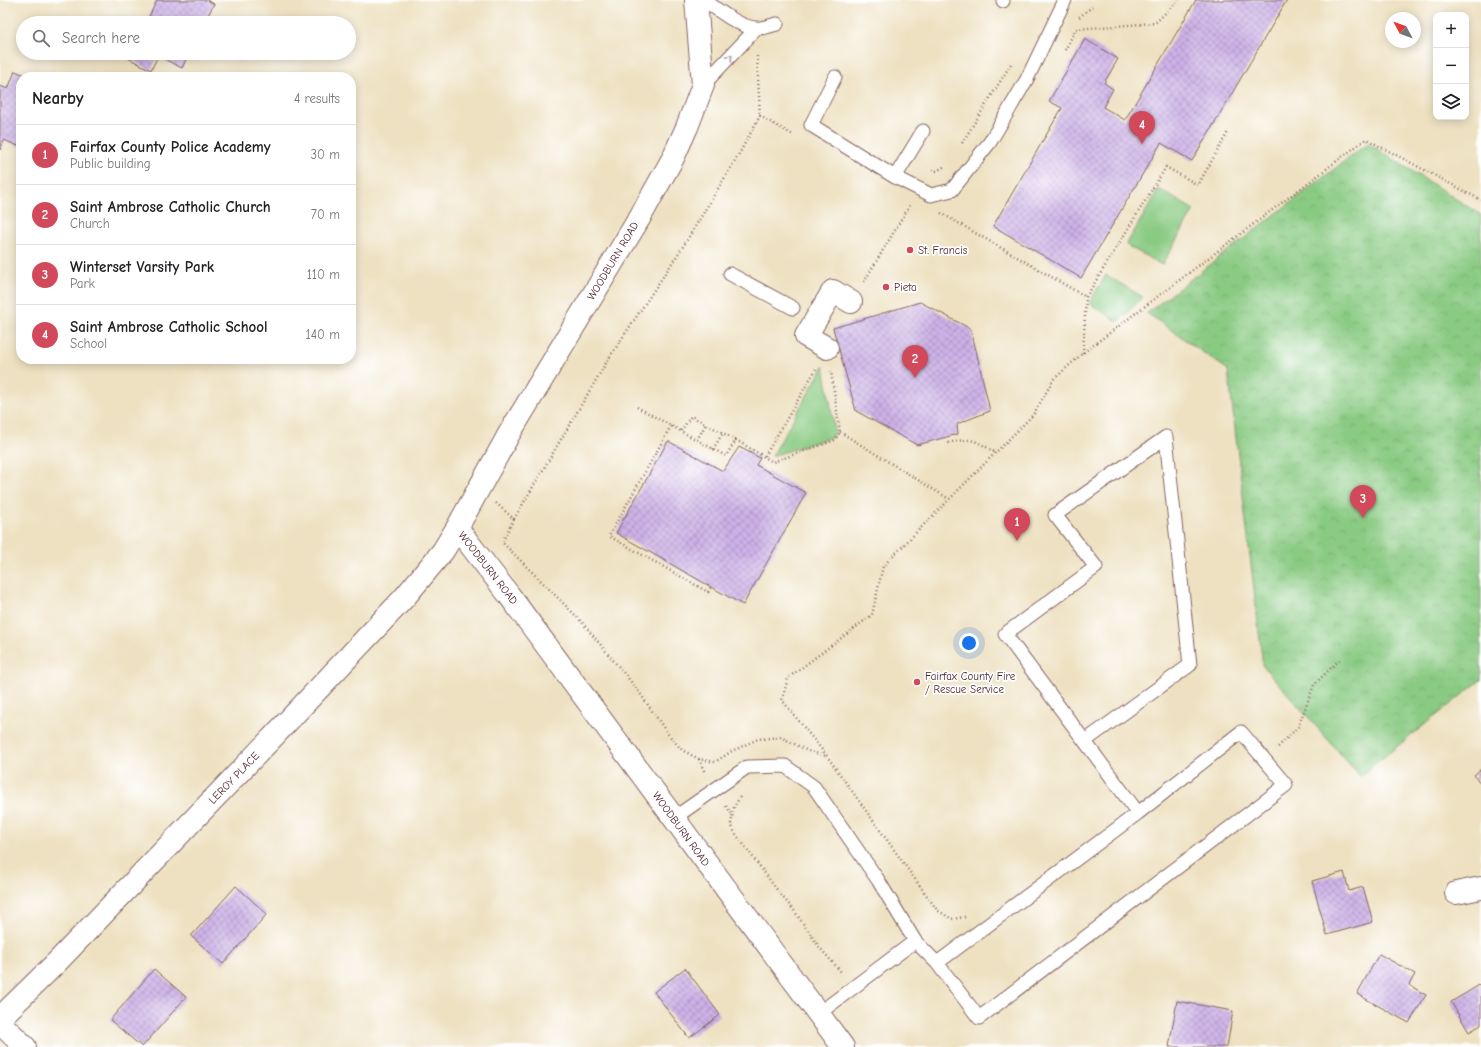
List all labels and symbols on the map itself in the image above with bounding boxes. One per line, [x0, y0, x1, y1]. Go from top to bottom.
north arrow [1385, 12, 1421, 48]
one-way arrow [725, 54, 732, 62]
pin: 4 [1129, 111, 1155, 144]
street label: WOODBURN ROAD [585, 219, 642, 302]
place label: St. Francis [918, 244, 968, 257]
marker: St. Francis [905, 245, 915, 255]
place label: Pieta [894, 281, 917, 294]
marker: Pieta [881, 282, 891, 292]
pin: 2 [902, 345, 928, 378]
pin: 3 [1350, 485, 1376, 518]
pin: 1 [1004, 508, 1030, 541]
street label: WOODBURN ROAD [455, 529, 521, 607]
your location [959, 633, 979, 653]
place label: Fairfax County Fire / Rescue Service [925, 670, 1016, 696]
marker: Fairfax County Fire / Rescue Service [912, 677, 922, 687]
street label: LEROY PLACE [206, 749, 262, 807]
street label: WOODBURN ROAD [650, 789, 712, 869]

